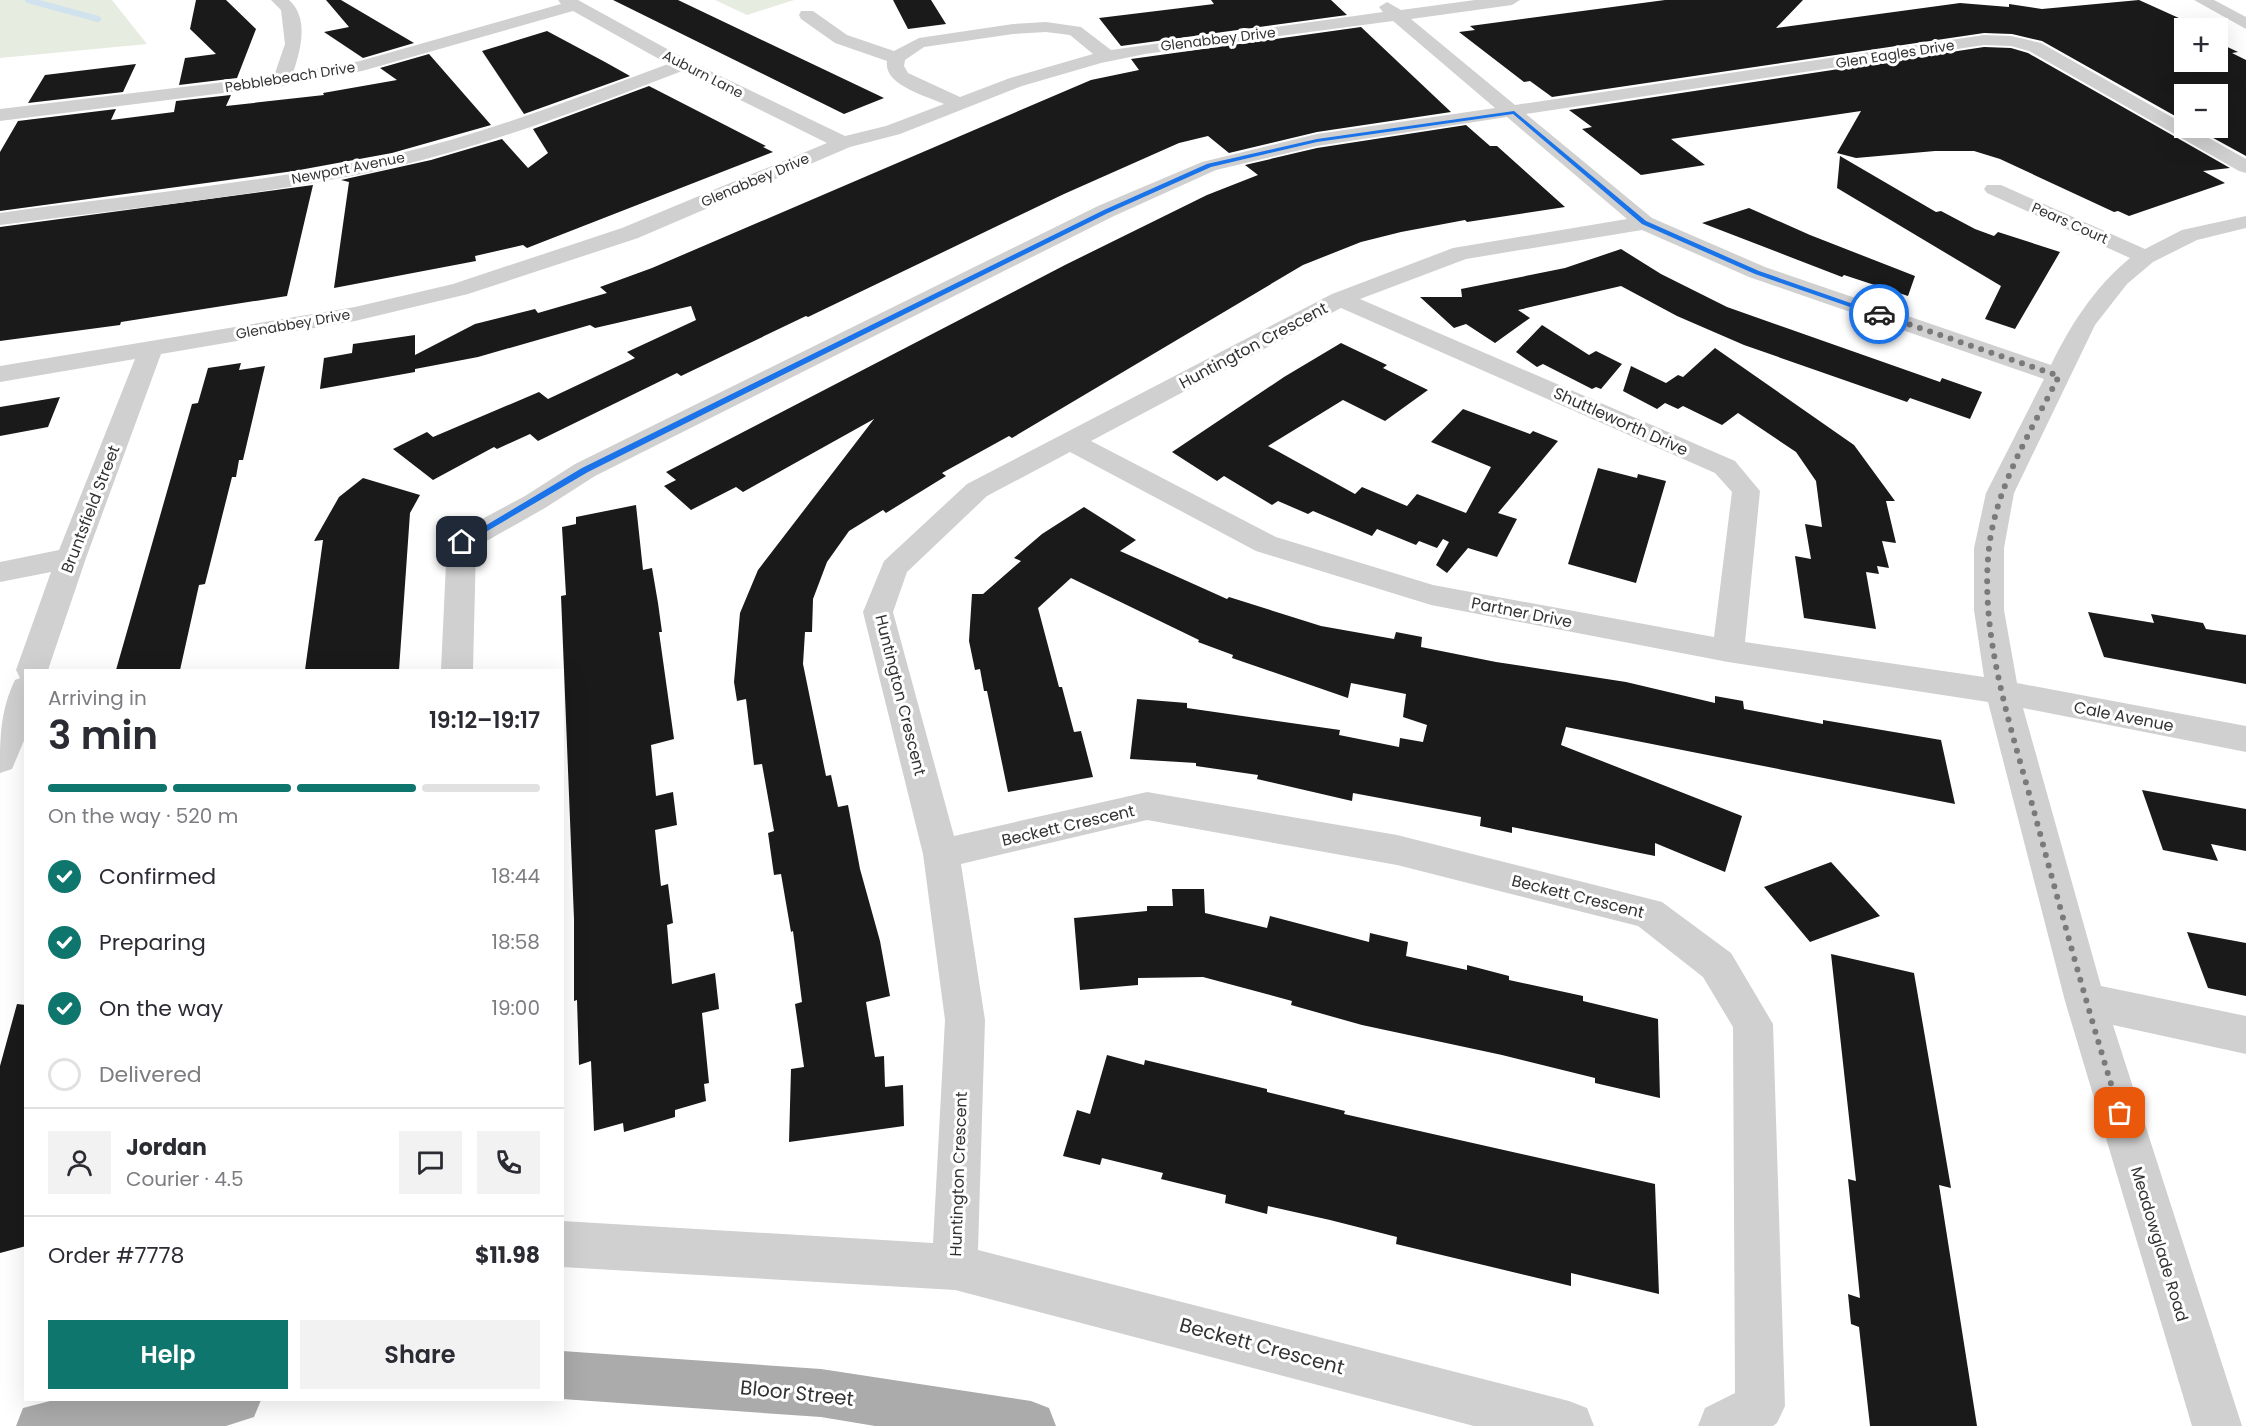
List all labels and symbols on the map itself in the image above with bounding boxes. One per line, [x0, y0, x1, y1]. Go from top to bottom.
street label: Glenabbey Drive [1159, 22, 1277, 56]
street label: Glen Eagles Drive [1834, 35, 1956, 73]
street label: Auburn Lane [659, 45, 747, 103]
street label: Pebblebeach Drive [223, 57, 357, 97]
street label: Newport Avenue [290, 147, 407, 189]
street label: Glenabbey Drive [698, 148, 812, 212]
street label: Pears Court [2029, 197, 2111, 249]
courier [1849, 284, 1909, 344]
street label: Huntington Crescent [1175, 296, 1332, 394]
street label: Glenabbey Drive [234, 304, 352, 344]
street label: Shuttleworth Drive [1550, 381, 1692, 462]
street label: Bruntsfield Street [55, 442, 126, 577]
pin [436, 516, 487, 567]
street label: Partner Drive [1469, 591, 1574, 634]
street label: Huntington Crescent [869, 612, 932, 778]
street label: Cale Avenue [2072, 696, 2176, 737]
street label: Beckett Crescent [999, 799, 1137, 852]
street label: Beckett Crescent [1509, 869, 1647, 924]
pin [2094, 1087, 2145, 1138]
street label: Huntington Crescent [944, 1091, 973, 1257]
street label: Meadowglade Road [2125, 1164, 2194, 1324]
street label: Beckett Crescent [1176, 1311, 1348, 1381]
street label: Bloor Street [739, 1373, 855, 1413]

